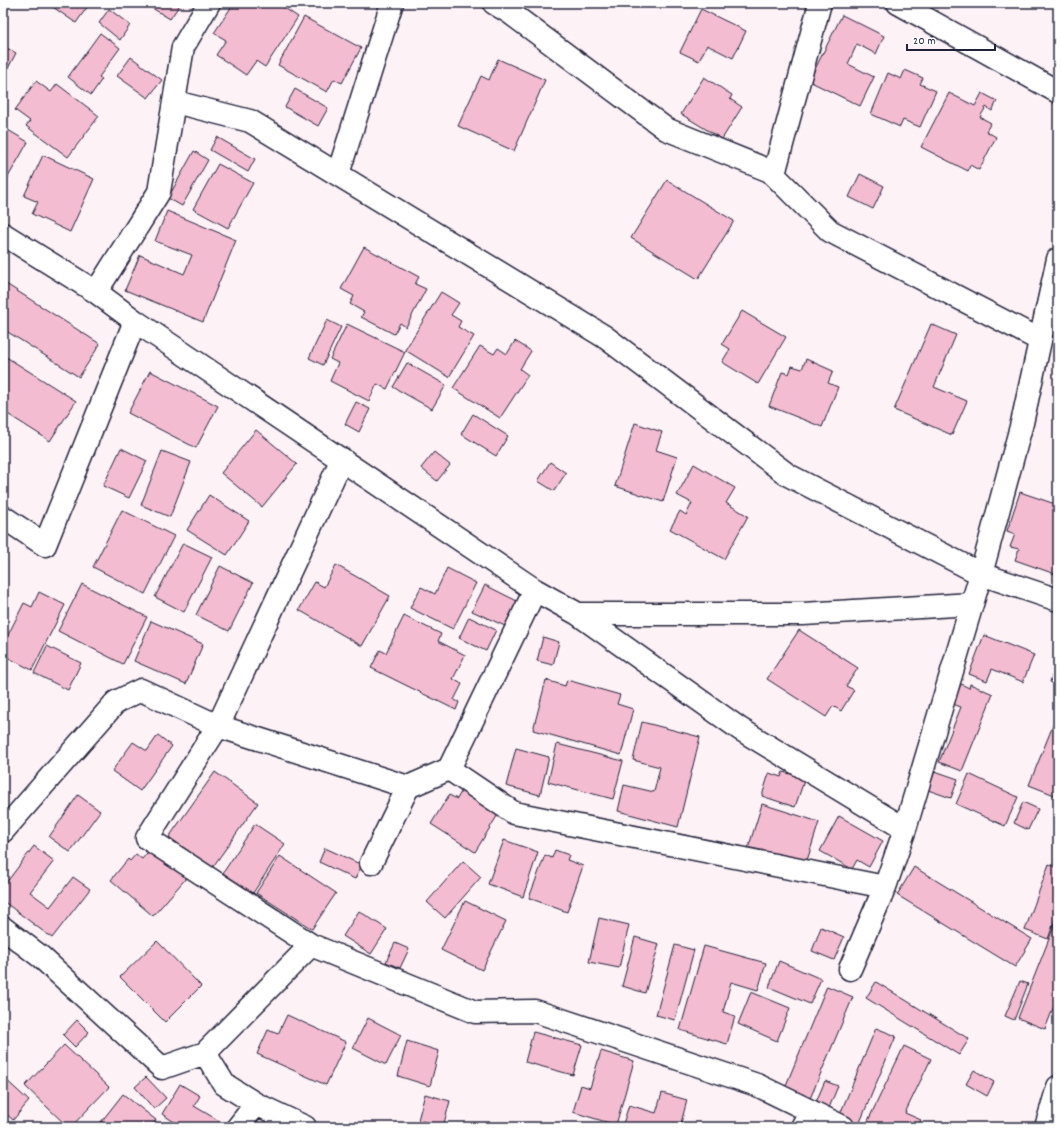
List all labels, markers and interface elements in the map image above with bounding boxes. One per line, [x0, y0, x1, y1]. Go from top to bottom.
scale bar [907, 26, 995, 52]
text: 20 m [913, 33, 936, 50]

